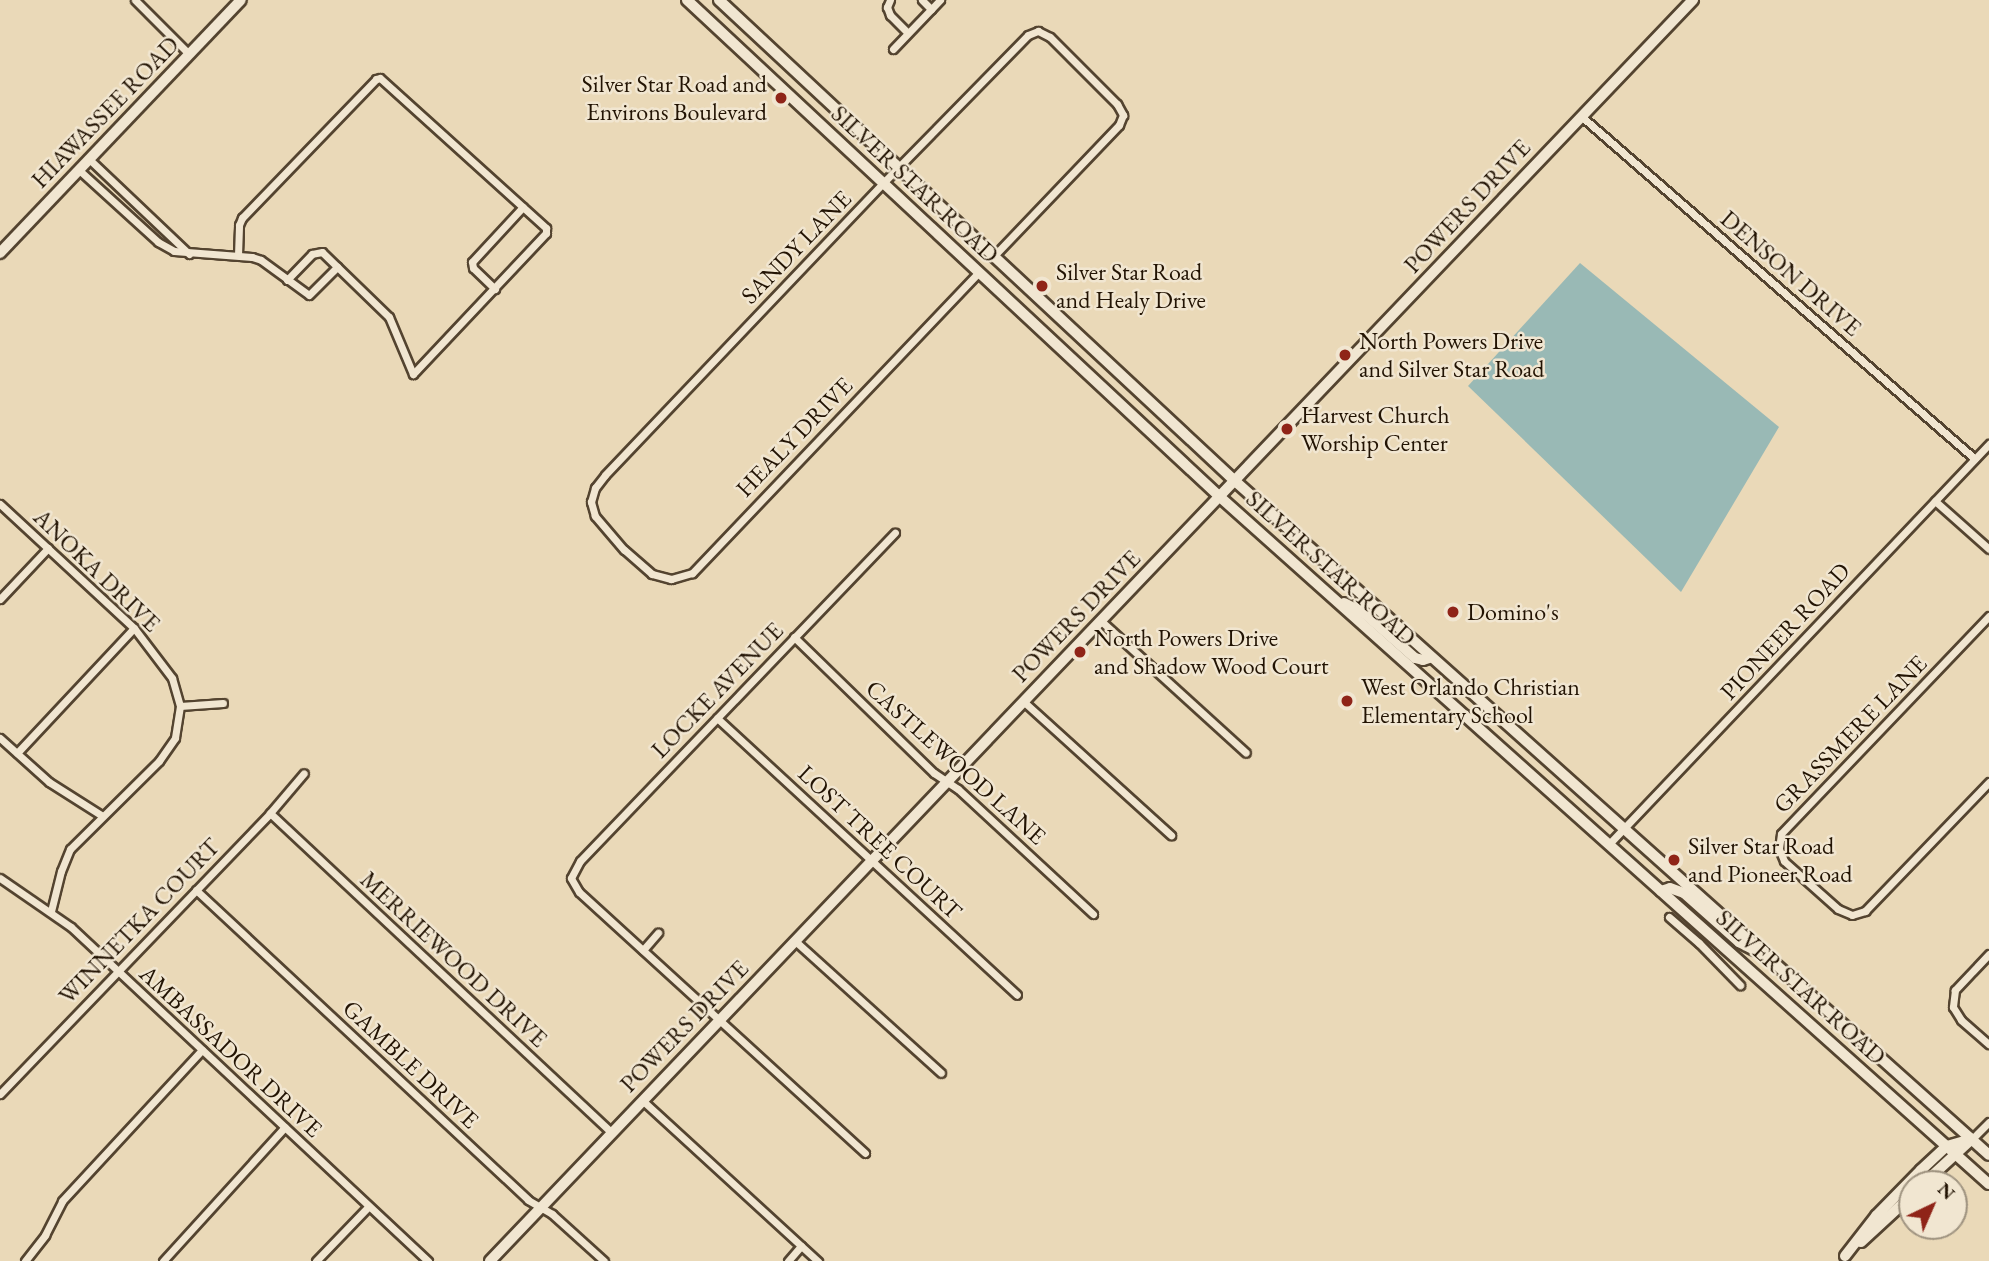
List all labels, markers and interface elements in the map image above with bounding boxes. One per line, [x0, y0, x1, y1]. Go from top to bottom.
street label: HIAWASSEE ROAD [25, 30, 185, 194]
place label: Silver Star Road and Environs Boulevard [582, 70, 767, 126]
marker: Silver Star Road and Environs Boulevard [773, 90, 789, 106]
street label: SILVER STAR ROAD [825, 99, 1005, 269]
street label: POWERS DRIVE [1398, 133, 1536, 279]
street label: SANDY LANE [735, 184, 857, 310]
street label: DENSON DRIVE [1715, 204, 1867, 342]
place label: Silver Star Road and Healy Drive [1056, 258, 1206, 314]
marker: Silver Star Road and Healy Drive [1034, 278, 1050, 294]
place label: North Powers Drive and Silver Star Road [1359, 327, 1544, 383]
marker: North Powers Drive and Silver Star Road [1337, 347, 1353, 363]
street label: HEALY DRIVE [730, 371, 858, 503]
place label: Harvest Church Worship Center [1301, 401, 1450, 457]
marker: Harvest Church Worship Center [1279, 421, 1295, 437]
street label: SILVER STAR ROAD [1240, 484, 1422, 652]
street label: ANOKA DRIVE [28, 502, 166, 638]
street label: POWERS DRIVE [1006, 544, 1146, 688]
street label: PIONEER ROAD [1714, 556, 1856, 706]
place label: Domino's [1467, 598, 1559, 626]
marker: Domino's [1445, 604, 1461, 620]
street label: LOCKE AVENUE [645, 616, 789, 764]
place label: North Powers Drive and Shadow Wood Court [1094, 624, 1329, 680]
marker: North Powers Drive and Shadow Wood Court [1072, 644, 1088, 660]
street label: GRASSMERE LANE [1767, 649, 1933, 819]
place label: West Orlando Christian Elementary School [1361, 673, 1580, 729]
street label: CASTLEWOOD LANE [860, 674, 1052, 850]
marker: West Orlando Christian Elementary School [1339, 693, 1355, 709]
street label: LOST TREE COURT [792, 759, 968, 925]
street label: WINNETKA COURT [52, 832, 226, 1010]
place label: Silver Star Road and Pioneer Road [1688, 832, 1852, 888]
marker: Silver Star Road and Pioneer Road [1666, 852, 1682, 868]
street label: MERRIEWOOD DRIVE [355, 865, 553, 1053]
street label: SILVER STAR ROAD [1710, 903, 1892, 1071]
street label: POWERS DRIVE [614, 954, 754, 1098]
street label: AMBASSADOR DRIVE [134, 959, 328, 1143]
street label: GAMBLE DRIVE [337, 994, 485, 1134]
north arrow [1898, 1170, 1968, 1240]
text: N [1932, 1177, 1961, 1205]

